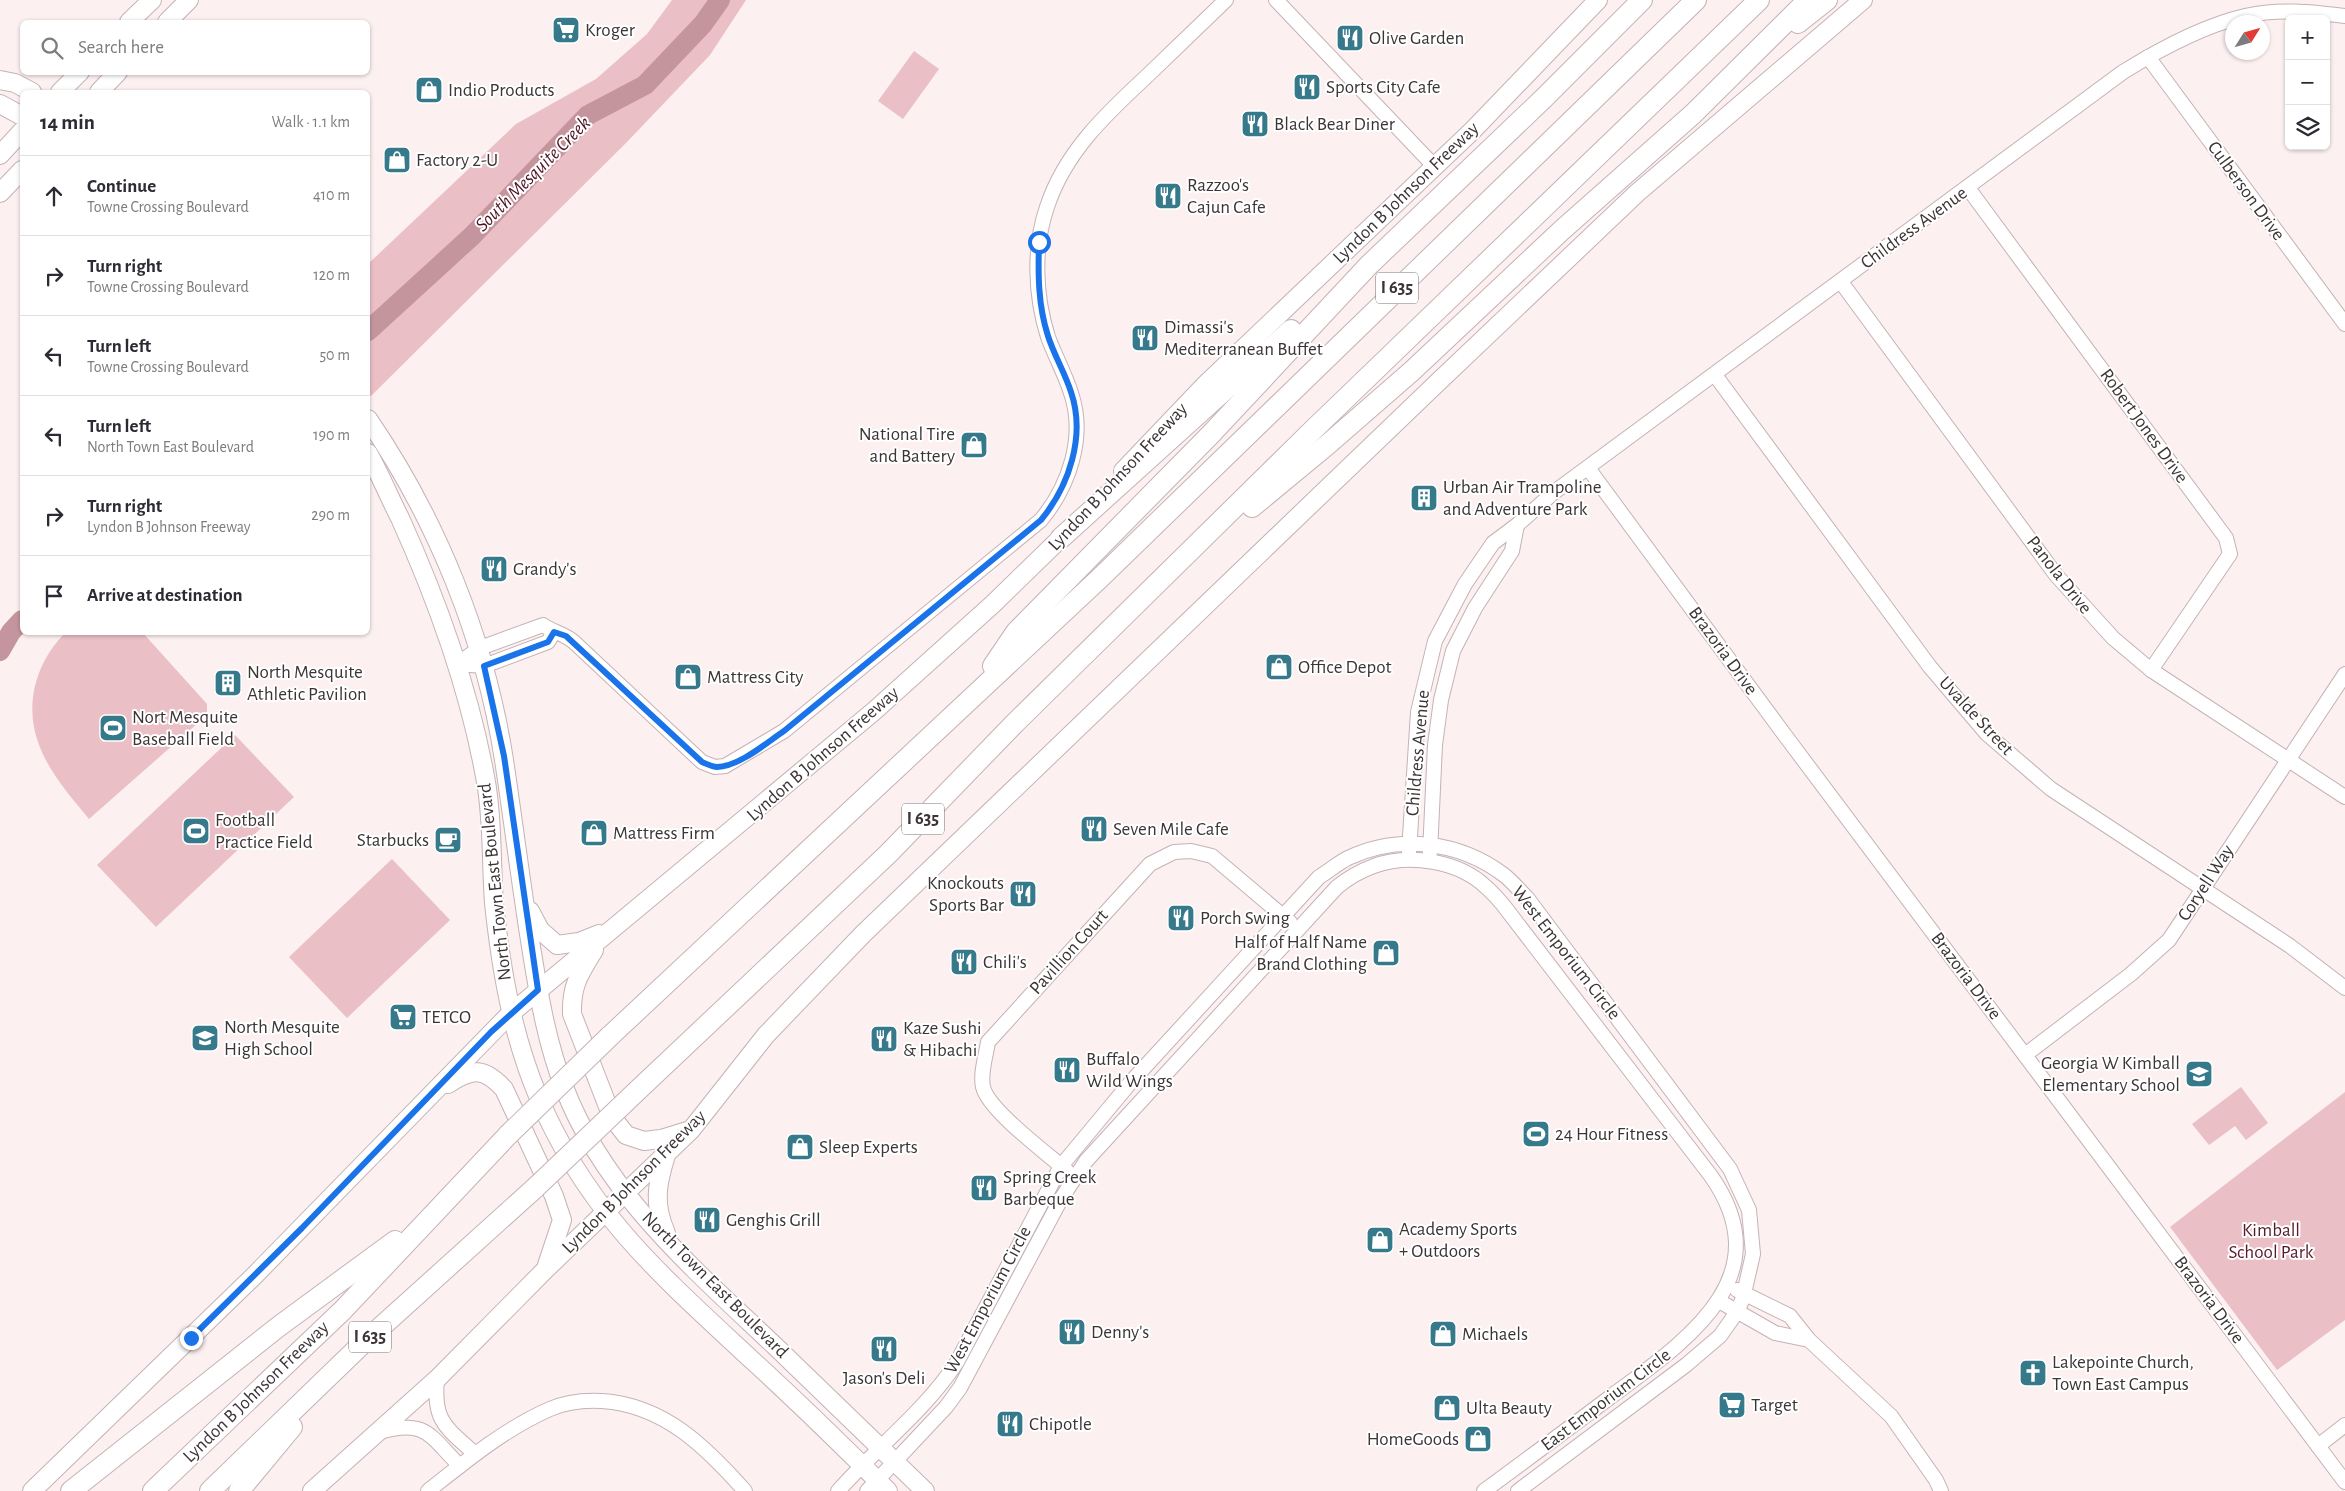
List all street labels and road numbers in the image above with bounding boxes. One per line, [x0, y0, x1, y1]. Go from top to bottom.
street label: Lyndon B Johnson Freeway [1329, 119, 1483, 267]
street label: Culberson Drive [2204, 138, 2288, 244]
street label: Childress Avenue [1857, 183, 1971, 273]
road number: I 635 [1376, 272, 1418, 304]
street label: Robert Jones Drive [2096, 365, 2192, 487]
street label: Lyndon B Johnson Freeway [1045, 399, 1191, 555]
street label: Panola Drive [2023, 532, 2095, 618]
street label: Brazoria Drive [1685, 604, 1761, 698]
street label: Uvalde Street [1935, 673, 2017, 759]
street label: Lyndon B Johnson Freeway [743, 683, 903, 825]
street label: Childress Avenue [1403, 689, 1433, 817]
street label: North Town East Boulevard [475, 782, 515, 982]
road number: I 635 [902, 804, 944, 834]
street label: Coryell Way [2174, 841, 2238, 925]
street label: West Emporium Circle [1508, 883, 1624, 1023]
street label: Pavillion Court [1026, 906, 1112, 998]
street label: Brazoria Drive [1927, 929, 2005, 1023]
street label: Lyndon B Johnson Freeway [559, 1107, 709, 1257]
street label: North Town East Boulevard [638, 1208, 792, 1362]
street label: West Emporium Circle [941, 1223, 1035, 1377]
street label: Brazoria Drive [2170, 1253, 2248, 1347]
street label: Lyndon B Johnson Freeway [179, 1318, 333, 1466]
road number: I 635 [349, 1321, 391, 1352]
street label: East Emporium Circle [1538, 1345, 1674, 1455]

